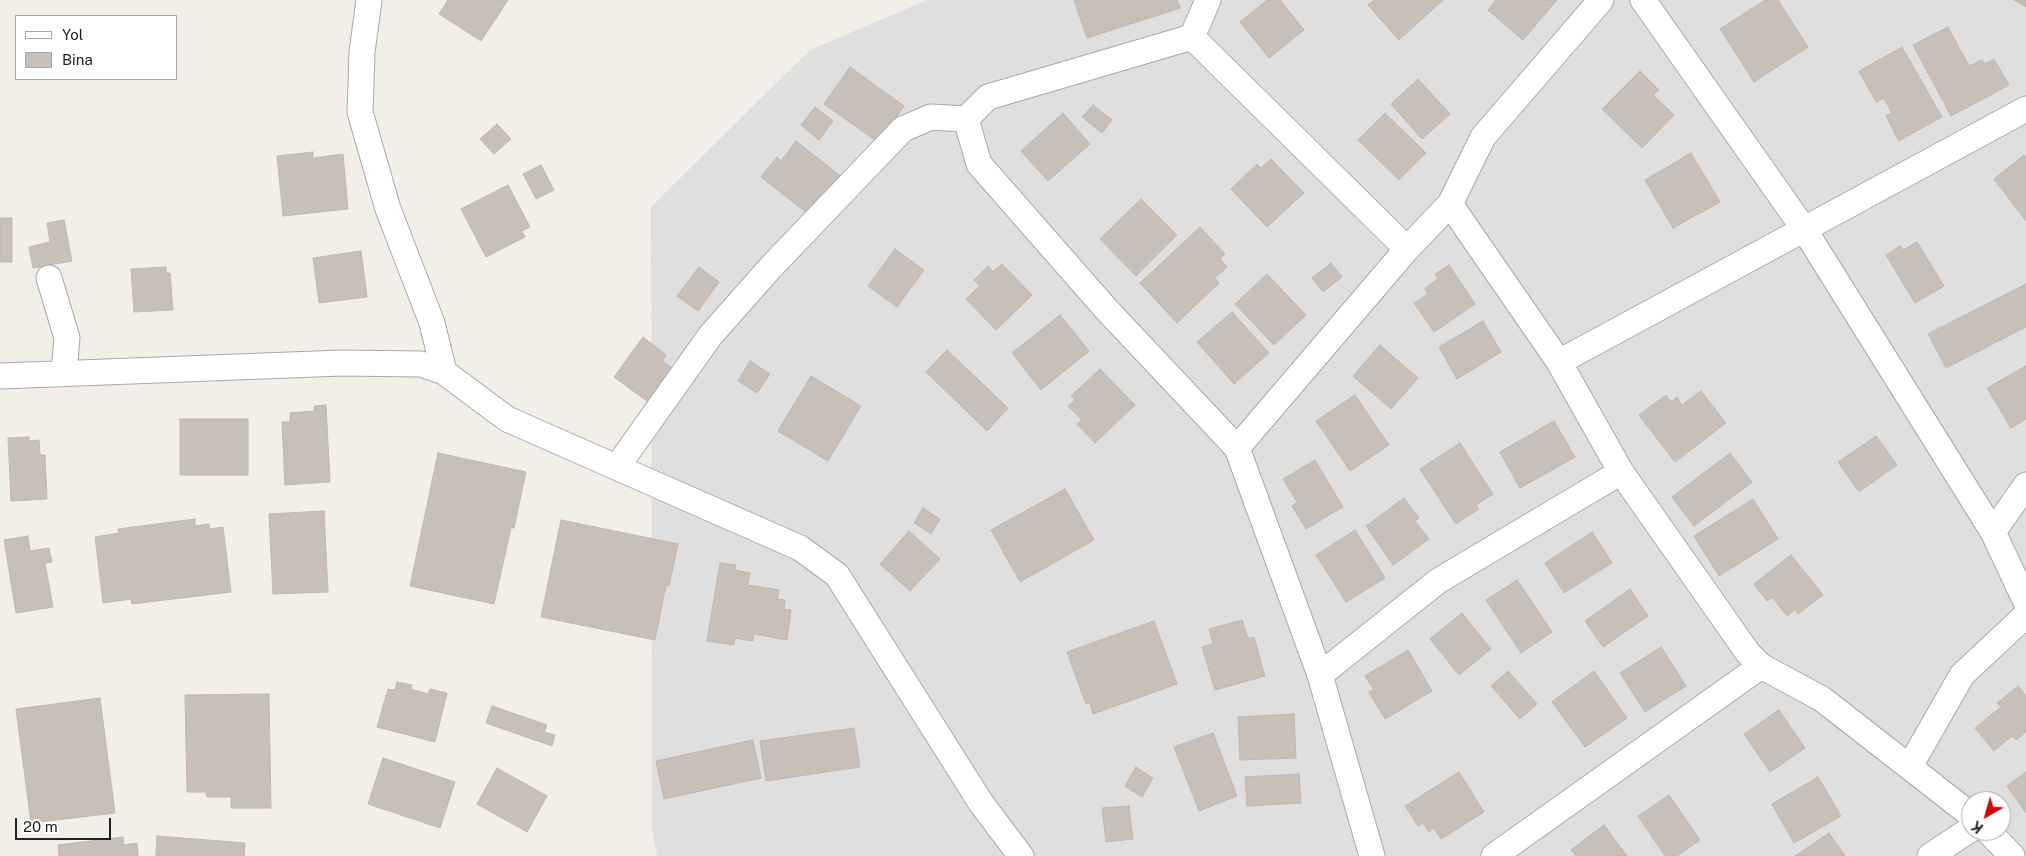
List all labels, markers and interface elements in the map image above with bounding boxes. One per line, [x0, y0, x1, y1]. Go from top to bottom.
legend [15, 15, 178, 80]
text: Yol [62, 26, 83, 43]
text: Bina [62, 51, 93, 68]
north arrow [1961, 791, 2011, 841]
scale bar [18, 808, 114, 840]
text: 20 m [23, 818, 58, 835]
text: K [1969, 818, 1986, 836]

